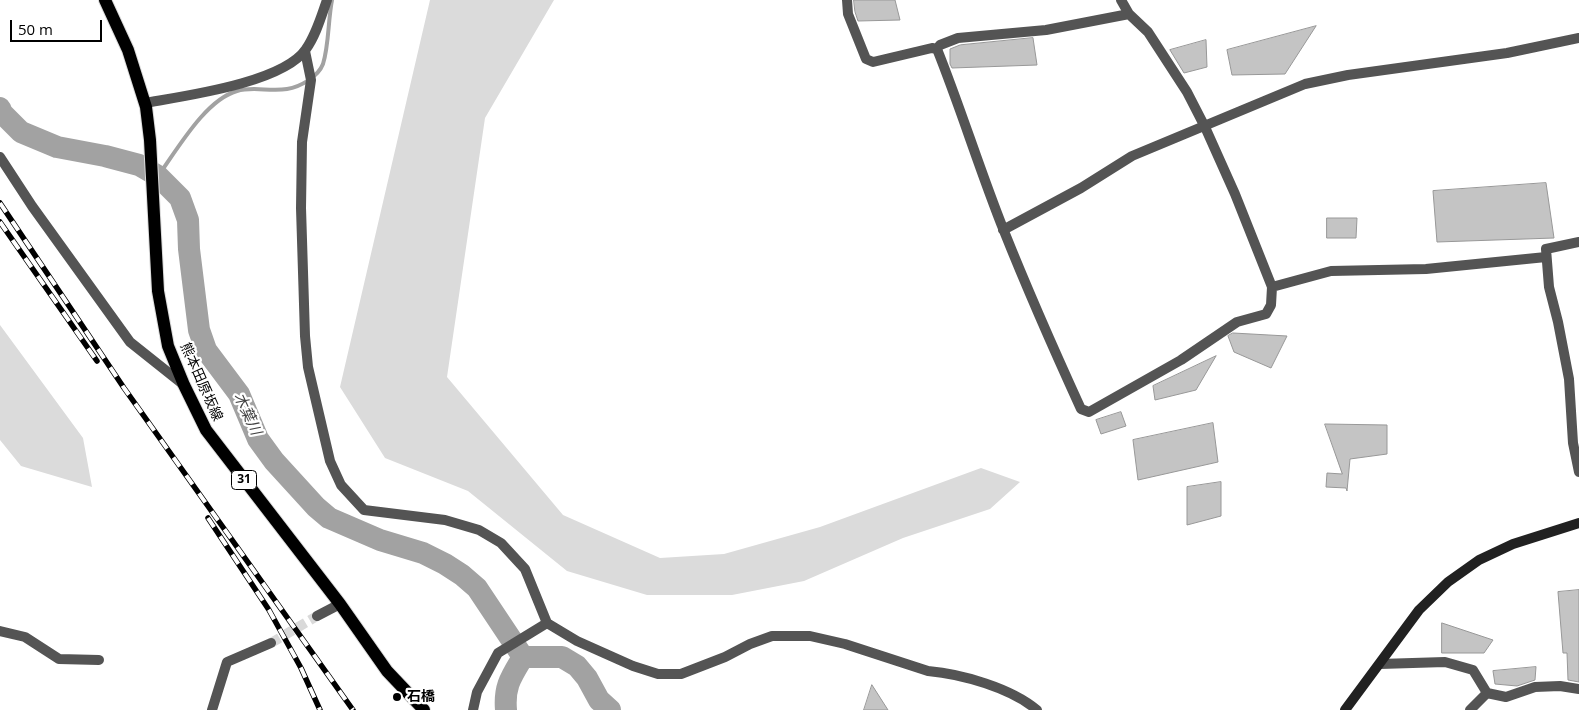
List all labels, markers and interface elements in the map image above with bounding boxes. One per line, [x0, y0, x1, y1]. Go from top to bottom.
scale bar [12, 10, 105, 42]
text: 50 m [18, 19, 53, 39]
street label: 熊本田原坂線 [176, 340, 226, 424]
water label: 木葉川 [229, 390, 265, 438]
road number: 31 [232, 470, 256, 490]
place label: 石橋 [407, 689, 435, 705]
marker: 石橋 [391, 691, 403, 703]

